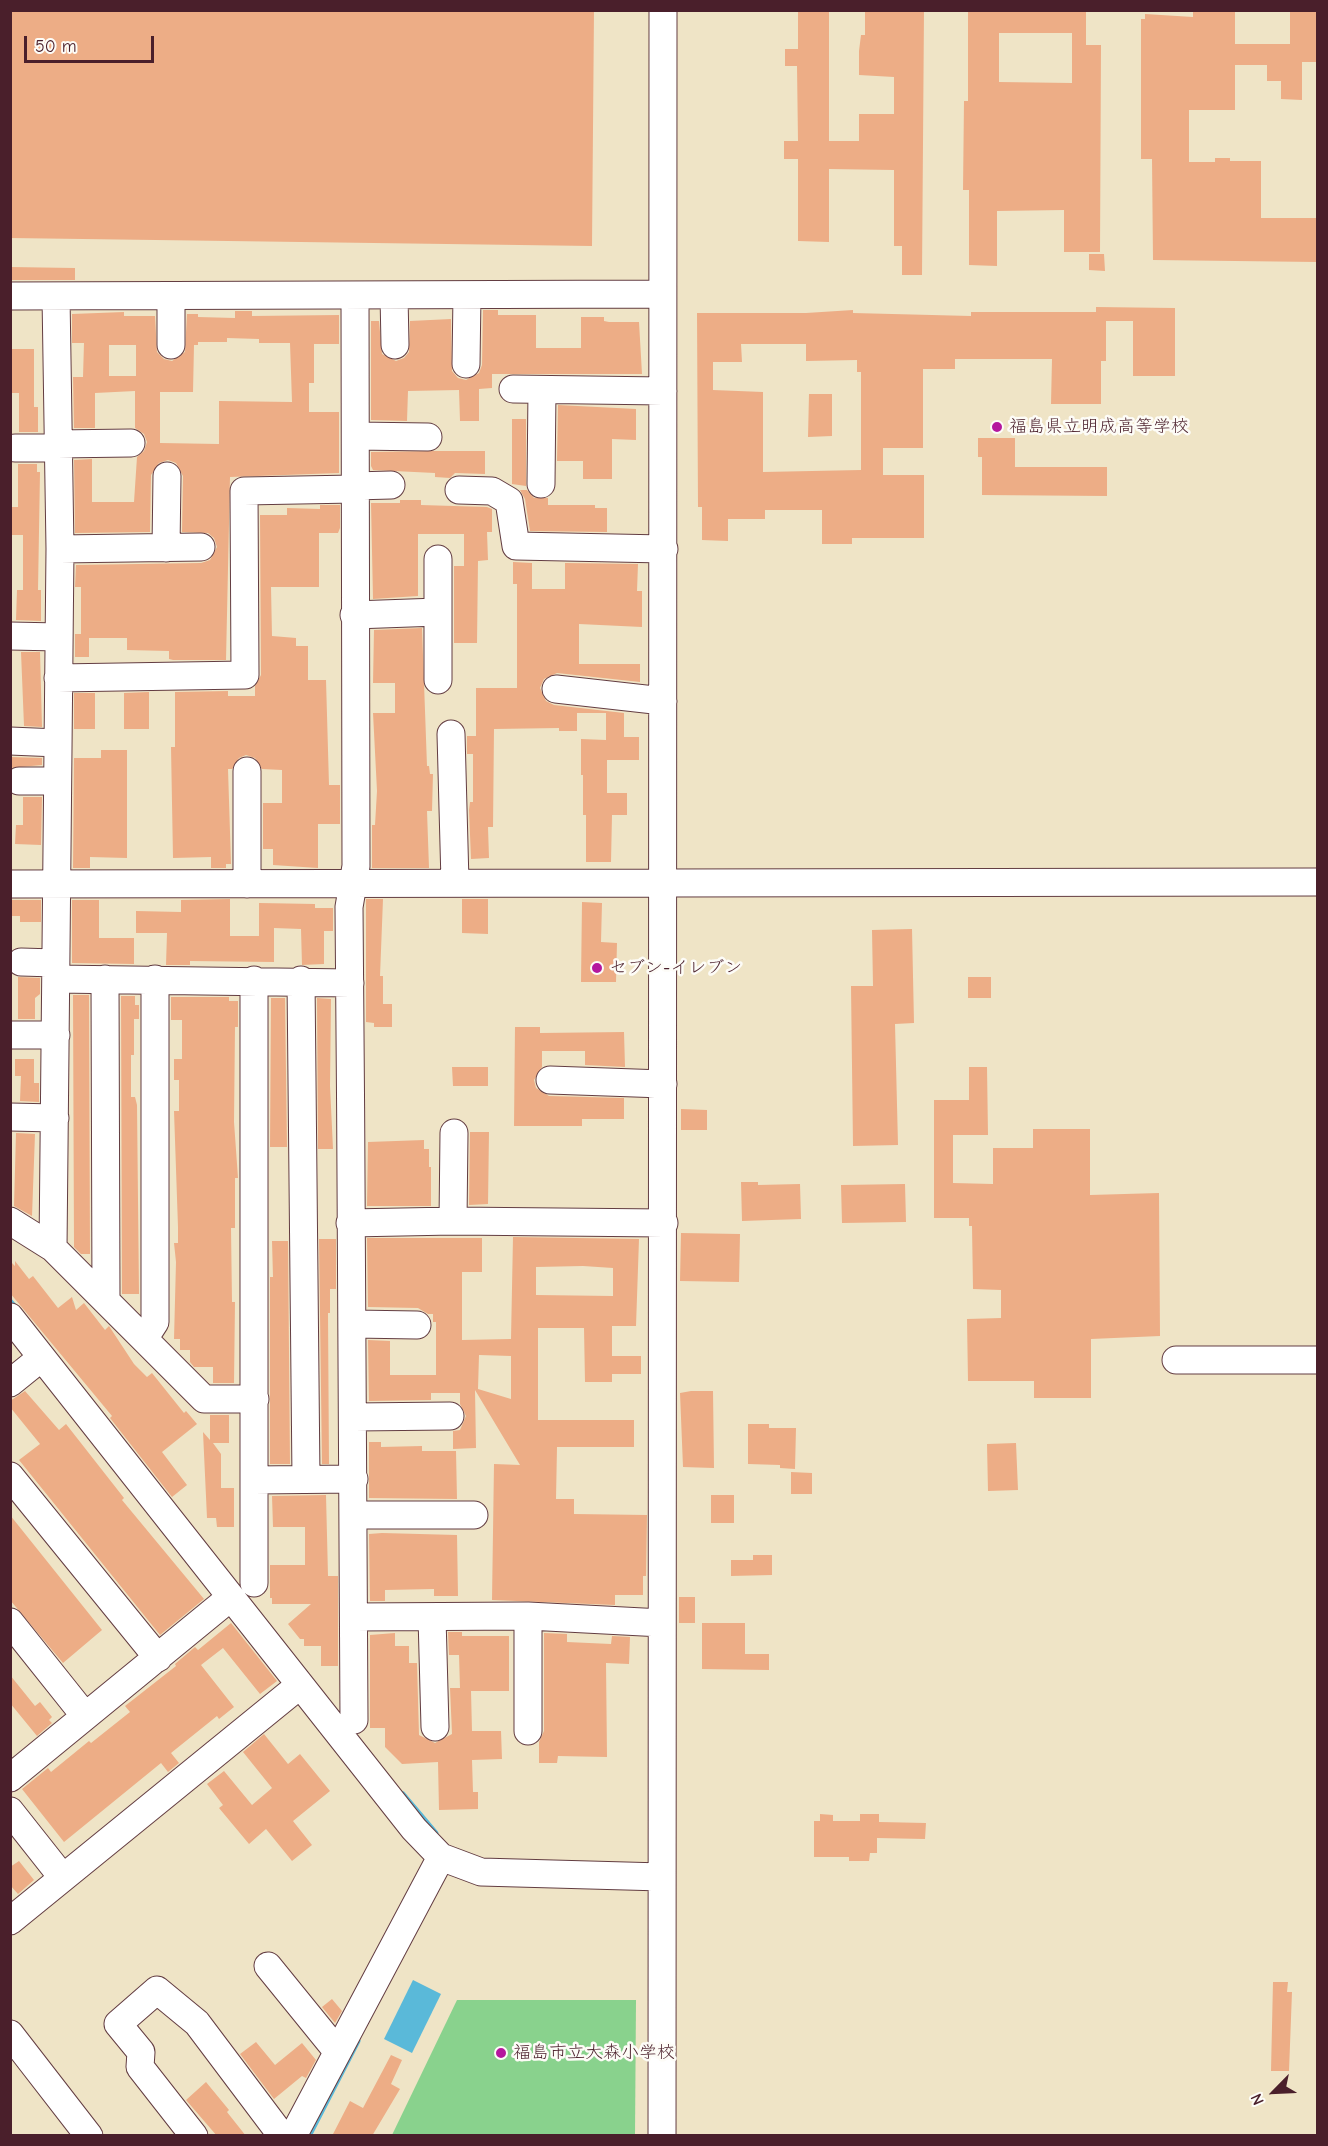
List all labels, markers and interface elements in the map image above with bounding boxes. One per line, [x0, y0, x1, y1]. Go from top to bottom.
scale bar [27, 24, 158, 62]
text: 50 m [35, 36, 77, 57]
place label: 福島県立明成高等学校 [1009, 416, 1189, 438]
marker: 福島県立明成高等学校 [990, 420, 1004, 434]
place label: セブン-イレブン [609, 957, 742, 979]
marker: セブン-イレブン [590, 961, 604, 975]
place label: 福島市立大森小学校 [513, 2042, 675, 2064]
marker: 福島市立大森小学校 [494, 2046, 508, 2060]
north arrow [1244, 2062, 1304, 2122]
text: N [1247, 2091, 1268, 2108]

